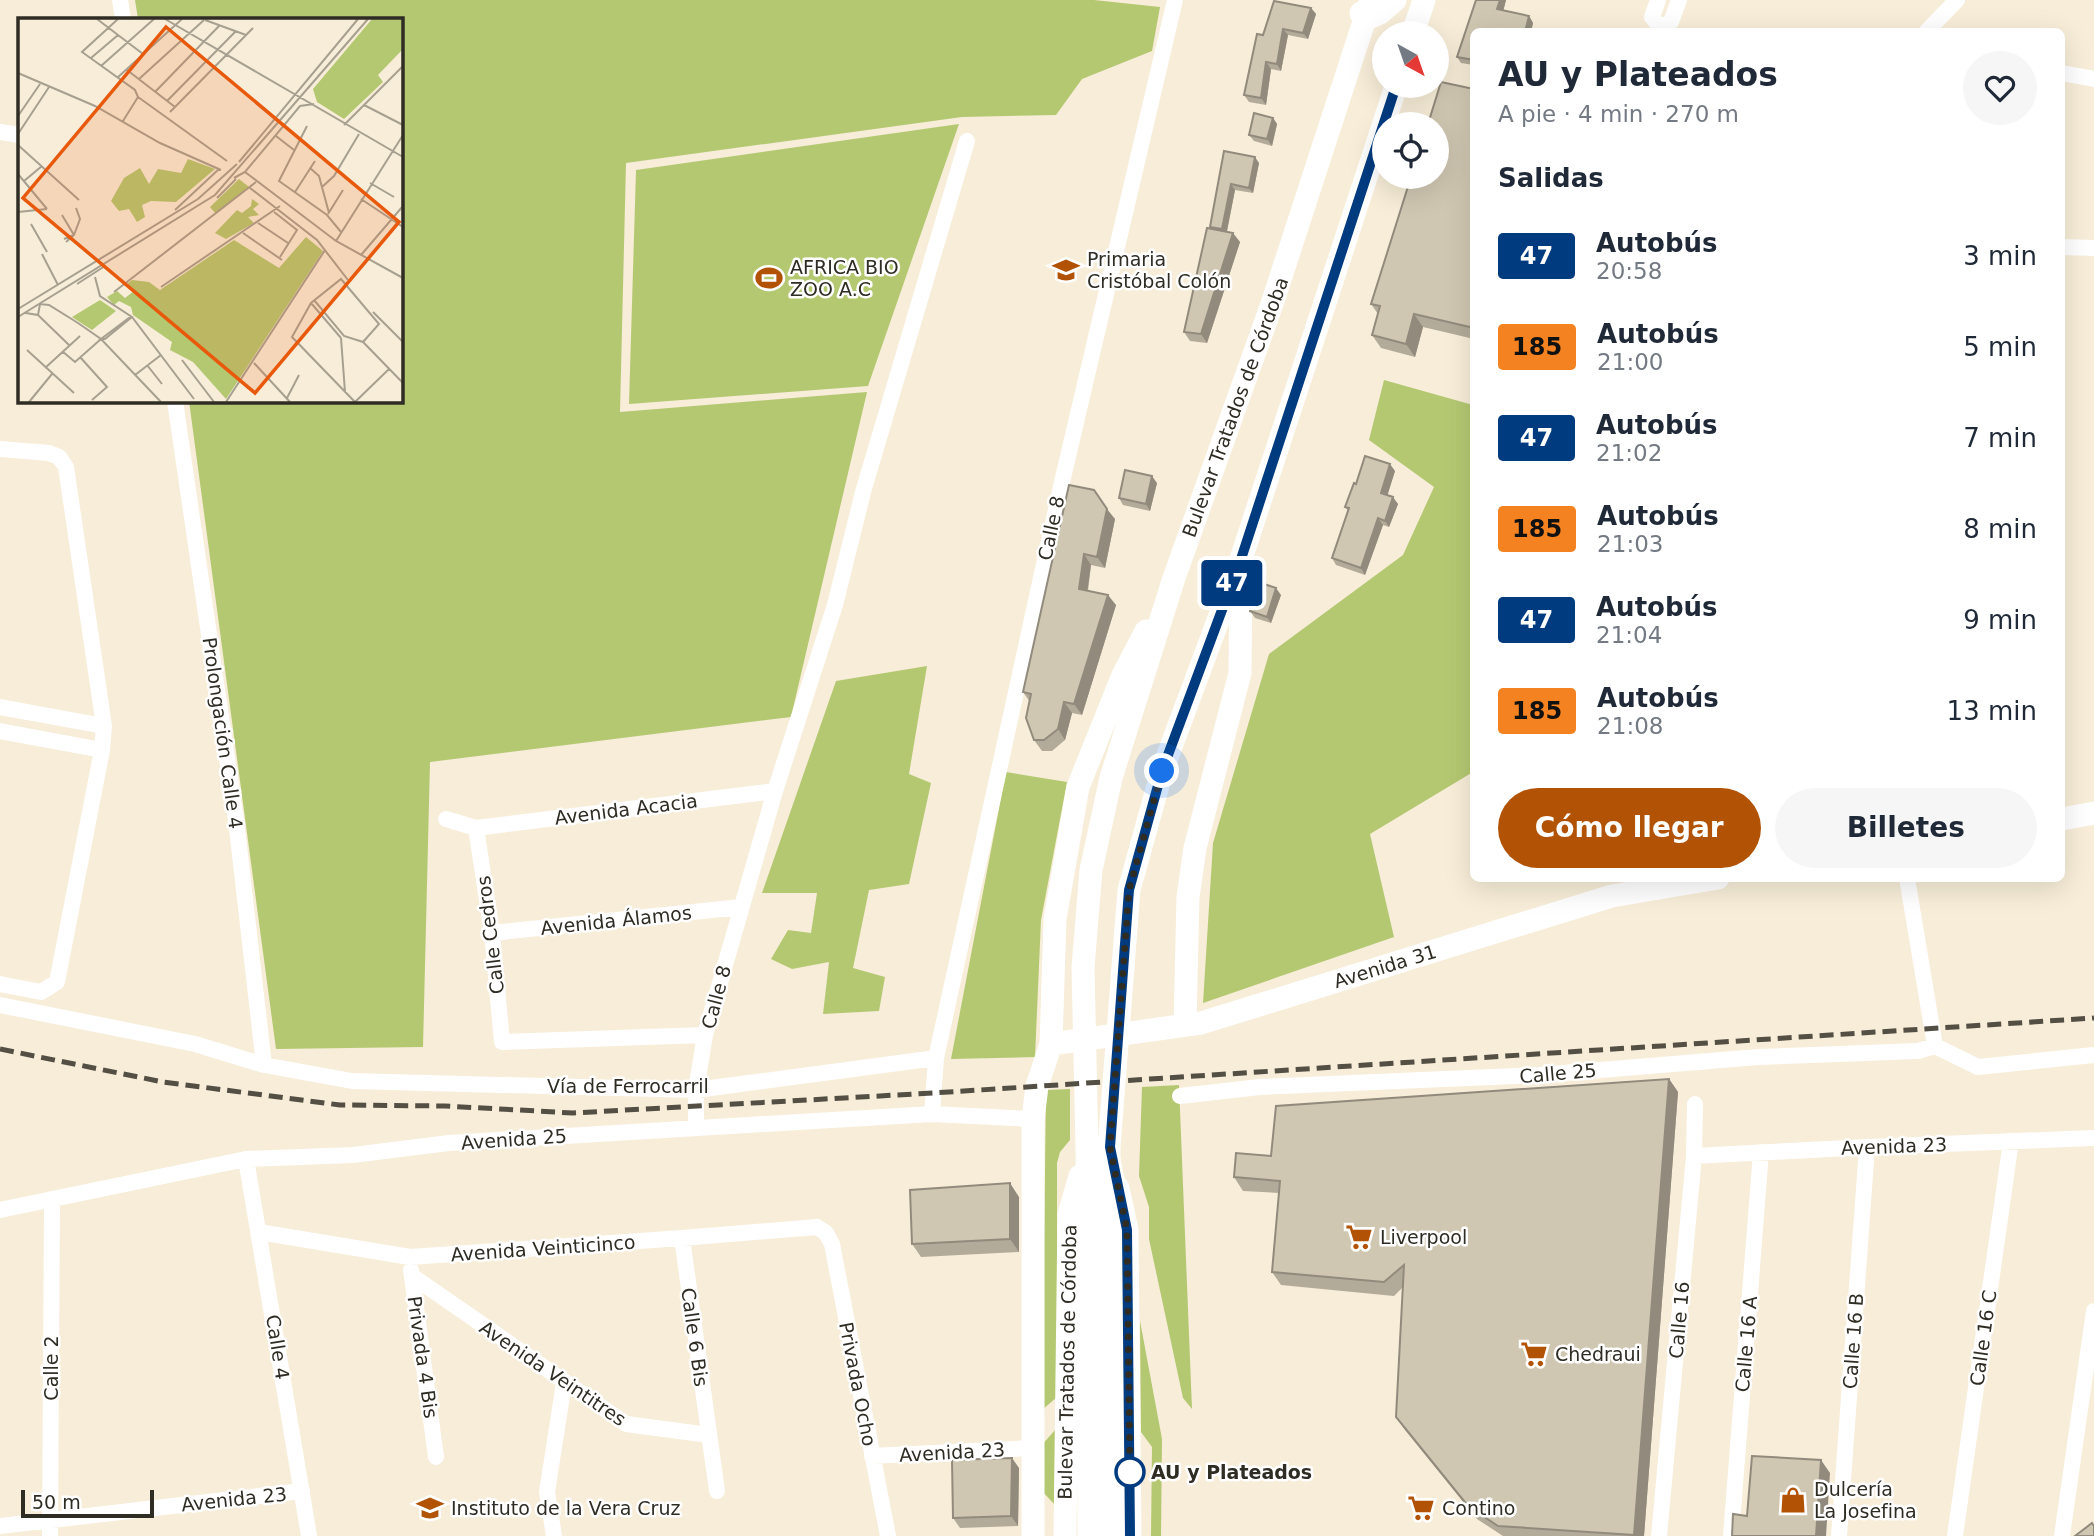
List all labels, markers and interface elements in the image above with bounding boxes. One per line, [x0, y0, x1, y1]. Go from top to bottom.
inset map [18, 18, 402, 402]
north arrow [1372, 21, 1449, 98]
map controls [1372, 21, 1449, 189]
button: heart [1963, 51, 2037, 125]
text: AU y Plateados [1498, 55, 1778, 94]
text: A pie · 4 min · 270 m [1498, 101, 1739, 127]
button: locate [1372, 112, 1449, 189]
text: Salidas [1498, 163, 1604, 193]
text: Autobús [1596, 228, 1718, 258]
text: 3 min [1963, 241, 2037, 271]
text: 47 [1520, 242, 1553, 270]
place label: Primaria Cristóbal Colón [1087, 248, 1231, 292]
school or university icon: Primaria Cristóbal Colón [1051, 255, 1081, 285]
place label: AFRICA BIO ZOO A.C [790, 256, 899, 300]
text: 20:58 [1596, 258, 1662, 284]
sports icon: AFRICA BIO ZOO A.C [754, 263, 784, 293]
street label: Bulevar Tratados de Córdoba [1178, 274, 1292, 540]
text: Autobús [1597, 319, 1719, 349]
text: 5 min [1963, 332, 2037, 362]
text: 185 [1512, 333, 1562, 361]
text: 21:00 [1597, 349, 1663, 375]
text: Autobús [1596, 410, 1718, 440]
text: 7 min [1963, 423, 2037, 453]
text: 47 [1520, 424, 1553, 452]
text: 21:02 [1596, 440, 1662, 466]
street label: Calle 8 [1033, 494, 1069, 562]
text: Autobús [1597, 501, 1719, 531]
text: 8 min [1963, 514, 2037, 544]
text: 185 [1512, 515, 1562, 543]
text: 21:03 [1597, 531, 1663, 557]
line badge: 47 [1200, 560, 1264, 606]
text: 47 [1215, 569, 1249, 597]
text: Autobús [1596, 592, 1718, 622]
text: 9 min [1963, 605, 2037, 635]
text: 47 [1520, 606, 1553, 634]
text: 21:04 [1596, 622, 1662, 648]
street label: Prolongación Calle 4 [199, 636, 247, 830]
text: Autobús [1597, 683, 1719, 713]
text: 13 min [1947, 696, 2037, 726]
text: 185 [1512, 697, 1562, 725]
text: 21:08 [1597, 713, 1663, 739]
your location [1144, 753, 1179, 788]
button: Cómo llegar [1498, 788, 1761, 868]
button: Billetes [1775, 788, 2037, 868]
street label: Avenida Acacia [553, 789, 699, 829]
street label: Calle Cedros [472, 875, 508, 995]
street label: Avenida Álamos [539, 901, 693, 939]
street label: Avenida 31 [1331, 940, 1439, 992]
street label: Calle 8 [697, 963, 735, 1031]
street label: Calle 25 [1519, 1059, 1597, 1087]
street label: Vía de Ferrocarril [547, 1075, 709, 1097]
street label: Avenida 25 [460, 1124, 568, 1154]
street label: Avenida 23 [1841, 1133, 1947, 1159]
supermarket icon: Liverpool [1344, 1222, 1374, 1252]
street label: Bulevar Tratados de Córdoba [1054, 1224, 1080, 1500]
place label: Liverpool [1380, 1226, 1467, 1248]
street label: Avenida Veinticinco [450, 1231, 636, 1265]
street label: Calle 16 [1665, 1281, 1693, 1359]
street label: Calle 6 Bis [677, 1286, 713, 1388]
street label: Calle 16 C [1965, 1289, 2001, 1387]
street label: Calle 16 B [1839, 1292, 1867, 1390]
street label: Privada 4 Bis [404, 1294, 442, 1420]
street label: Calle 16 A [1731, 1295, 1761, 1393]
street label: Calle 4 [262, 1313, 294, 1381]
street label: Avenida Veintitres [476, 1316, 630, 1430]
street label: Privada Ocho [835, 1320, 881, 1448]
street label: Calle 2 [40, 1335, 62, 1401]
supermarket icon: Chedraui [1519, 1339, 1549, 1369]
place label: Chedraui [1555, 1343, 1641, 1365]
street label: Avenida 23 [898, 1438, 1006, 1466]
marker: AU y Plateados [1115, 1457, 1145, 1487]
place label: AU y Plateados [1151, 1461, 1312, 1483]
place label: Dulcería La Josefina [1814, 1478, 1917, 1522]
street label: Avenida 23 [180, 1483, 288, 1515]
shop icon: Dulcería La Josefina [1778, 1485, 1808, 1515]
scale bar [21, 1487, 154, 1519]
text: 50 m [32, 1491, 81, 1513]
school or university icon: Instituto de la Vera Cruz [415, 1493, 445, 1523]
supermarket icon: Contino [1406, 1493, 1436, 1523]
place label: Instituto de la Vera Cruz [451, 1497, 680, 1519]
place label: Contino [1442, 1497, 1515, 1519]

